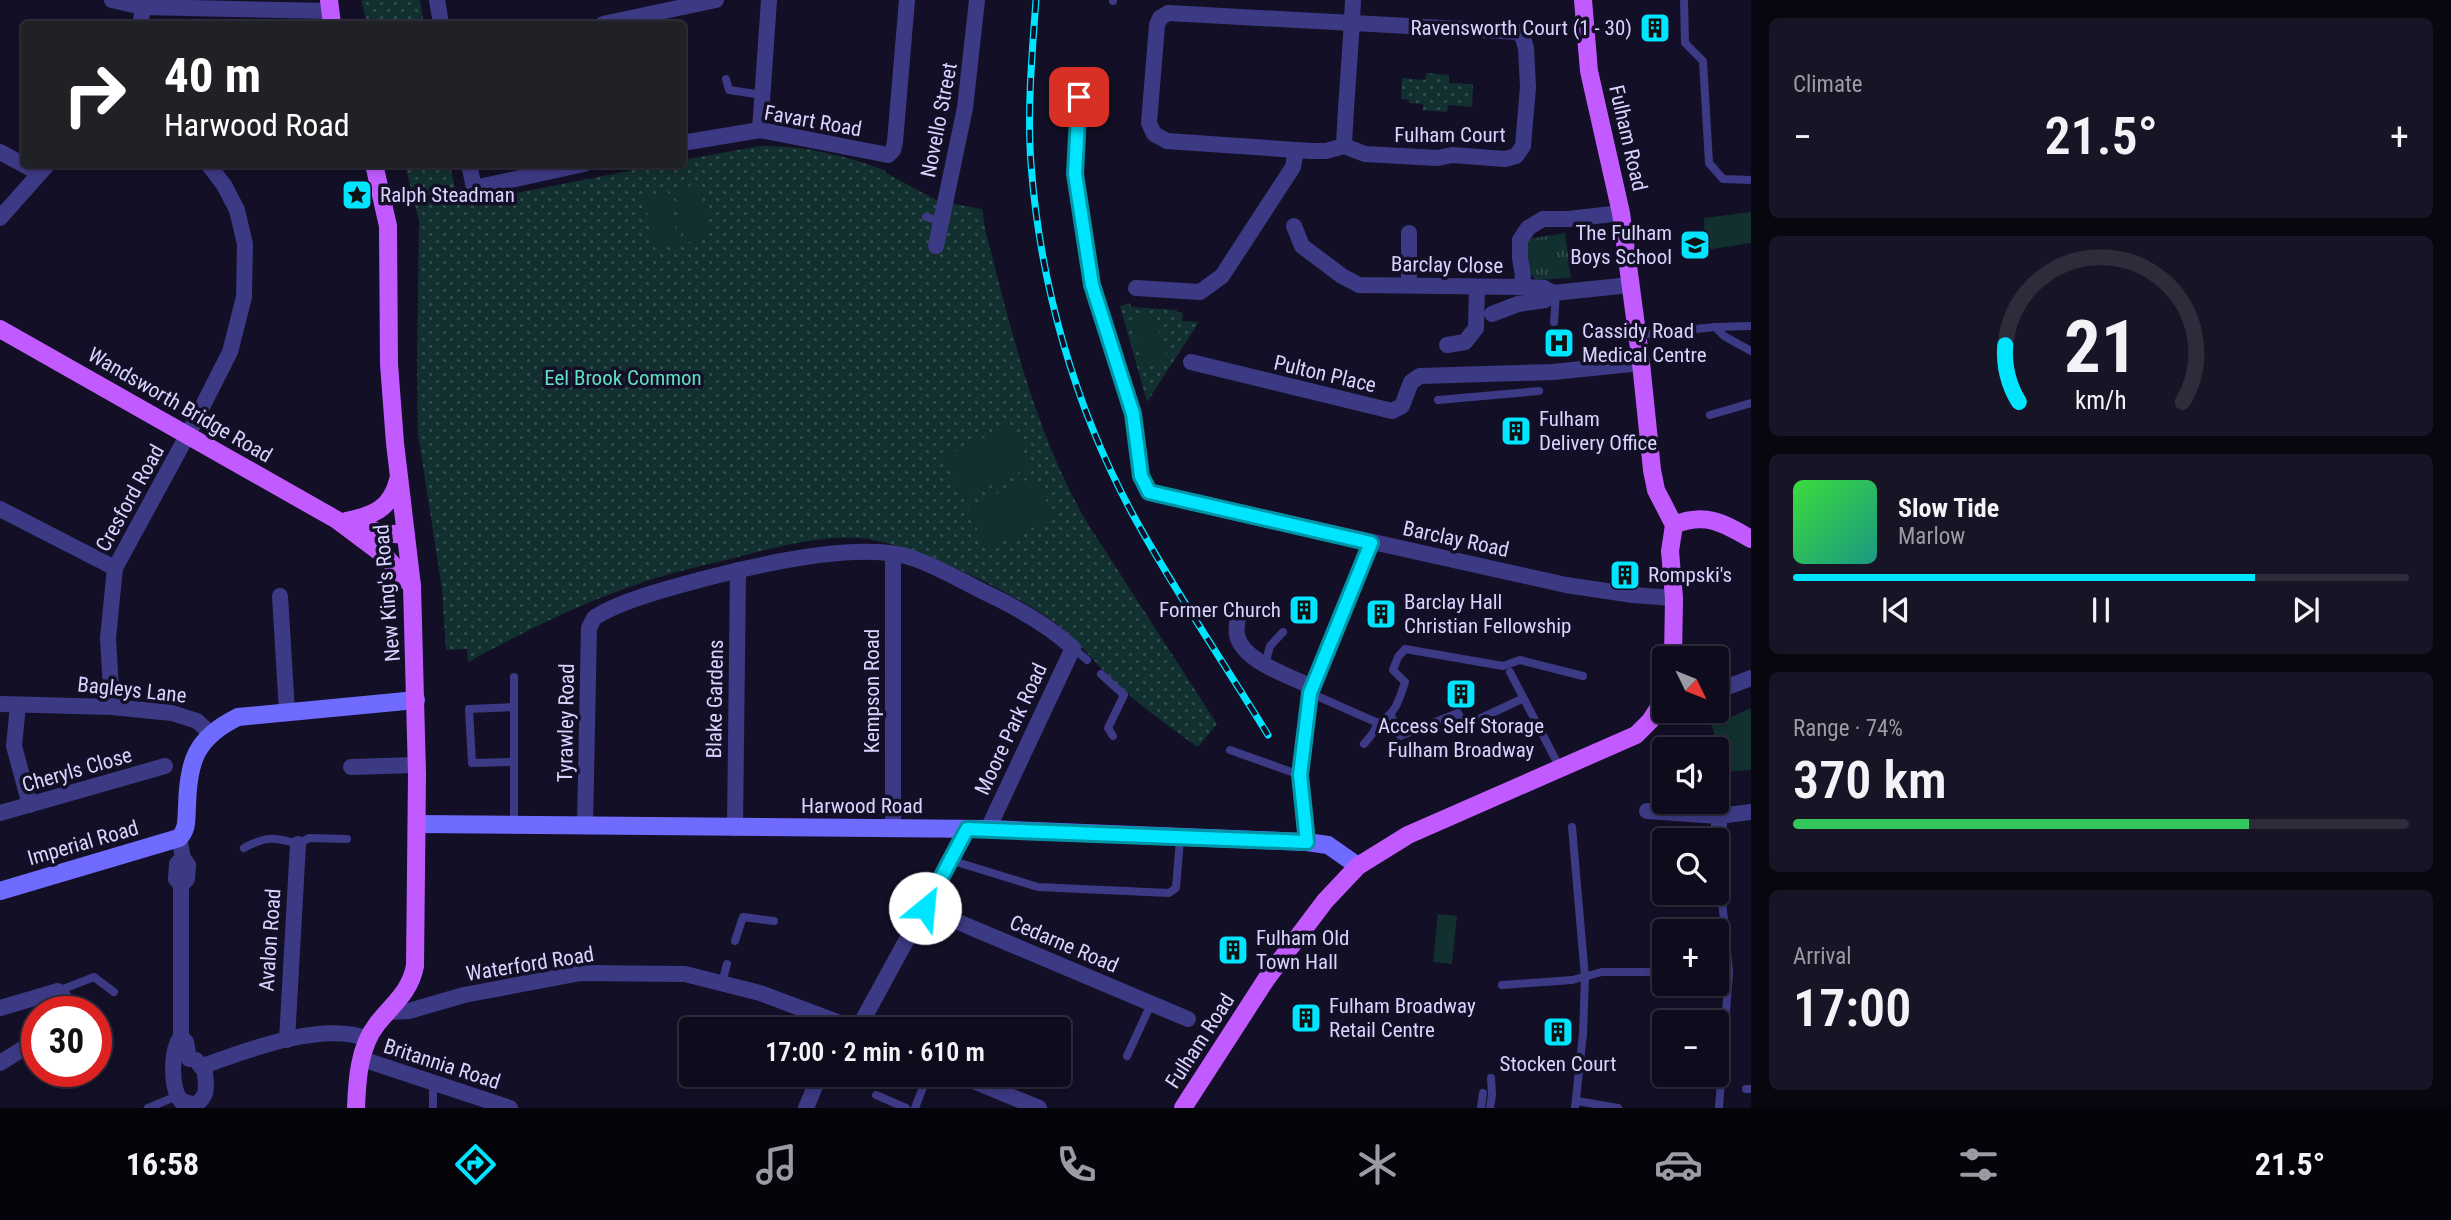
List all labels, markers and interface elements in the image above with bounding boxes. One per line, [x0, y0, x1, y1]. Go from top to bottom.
building icon: Ravensworth Court (1 - 30) [1638, 11, 1672, 45]
place label: Ravensworth Court (1 - 30) [1410, 16, 1632, 40]
text: 40 m [164, 47, 261, 104]
icon: right [49, 49, 140, 140]
street label: Novello Street [916, 61, 962, 179]
pin [1049, 67, 1109, 127]
text: Climate [1793, 71, 1863, 98]
icon: arrive [1060, 78, 1098, 116]
street label: Fulham Road [1604, 83, 1652, 193]
street label: Favart Road [762, 101, 864, 141]
text: Harwood Road [164, 106, 350, 144]
text: 21.5° [2044, 106, 2158, 167]
text: − [1793, 115, 1812, 159]
text: + [2390, 115, 2409, 159]
street label: Fulham Court [1394, 123, 1506, 147]
place icon: Ralph Steadman [340, 178, 374, 212]
place label: Ralph Steadman [380, 183, 515, 207]
place label: The Fulham Boys School [1570, 221, 1672, 269]
school or university icon: The Fulham Boys School [1678, 228, 1712, 262]
street label: Barclay Close [1391, 252, 1504, 278]
text: 21 [2064, 304, 2138, 390]
place label: Cassidy Road Medical Centre [1582, 319, 1707, 367]
hospital icon: Cassidy Road Medical Centre [1542, 326, 1576, 360]
street label: Wandsworth Bridge Road [84, 342, 276, 468]
street label: Pulton Place [1272, 351, 1379, 397]
park label: Eel Brook Common [544, 366, 702, 390]
text: km/h [2075, 386, 2127, 415]
place label: Fulham Delivery Office [1539, 407, 1657, 455]
building icon: Fulham Delivery Office [1499, 414, 1533, 448]
street label: Cresford Road [91, 440, 169, 556]
text: Slow Tide [1898, 493, 1999, 523]
street label: Barclay Road [1401, 516, 1511, 562]
street label: New King's Road [369, 523, 405, 663]
text: Marlow [1898, 523, 1965, 550]
building icon: Rompski's [1608, 558, 1642, 592]
place label: Rompski's [1648, 563, 1732, 587]
place label: Barclay Hall Christian Fellowship [1404, 590, 1571, 638]
icon: previous [1877, 591, 1915, 629]
icon: pause [2082, 591, 2120, 629]
icon: next [2287, 591, 2325, 629]
building icon: Former Church [1287, 593, 1321, 627]
building icon: Barclay Hall Christian Fellowship [1364, 597, 1398, 631]
place label: Former Church [1159, 598, 1281, 622]
street label: Kempson Road [860, 629, 884, 753]
street label: Blake Gardens [702, 639, 728, 759]
north arrow [1652, 646, 1729, 723]
map controls [1652, 646, 1729, 1087]
street label: Moore Park Road [970, 659, 1052, 799]
street label: Tyrawley Road [553, 663, 579, 783]
street label: Bagleys Lane [76, 672, 188, 708]
building icon: Access Self Storage Fulham Broadway [1444, 677, 1478, 711]
place label: Access Self Storage Fulham Broadway [1378, 714, 1544, 762]
text: Range · 74% [1793, 715, 1903, 742]
button: sound [1652, 737, 1729, 814]
street label: Cheryls Close [19, 743, 135, 797]
text: 370 km [1793, 750, 1947, 811]
street label: Harwood Road [801, 794, 923, 818]
street label: Imperial Road [25, 816, 141, 870]
button: search [1652, 828, 1729, 905]
position arrow [888, 871, 962, 945]
street label: Avalon Road [254, 888, 286, 992]
street label: Cedarne Road [1006, 910, 1122, 978]
button: + [1652, 919, 1729, 996]
place label: Fulham Old Town Hall [1256, 926, 1350, 974]
building icon: Fulham Old Town Hall [1216, 933, 1250, 967]
street label: Waterford Road [464, 942, 596, 986]
text: Arrival [1793, 943, 1852, 970]
text: 17:00 [1793, 978, 1911, 1039]
street label: Fulham Road [1161, 989, 1239, 1093]
place label: Fulham Broadway Retail Centre [1329, 994, 1476, 1042]
speed limit sign: 30 [21, 996, 112, 1087]
building icon: Fulham Broadway Retail Centre [1289, 1001, 1323, 1035]
button: − [1652, 1010, 1729, 1087]
building icon: Stocken Court [1541, 1015, 1575, 1049]
street label: Britannia Road [381, 1034, 503, 1094]
text: 17:00 · 2 min · 610 m [765, 1037, 985, 1067]
place label: Stocken Court [1500, 1052, 1616, 1076]
icon: directions [451, 1140, 500, 1189]
icon: music [752, 1140, 801, 1189]
icon: phone [1052, 1140, 1101, 1189]
icon: climate [1353, 1140, 1402, 1189]
icon: car [1654, 1140, 1703, 1189]
icon: filters [1954, 1140, 2003, 1189]
text: 16:58 [126, 1145, 199, 1183]
text: 21.5° [2255, 1145, 2325, 1183]

